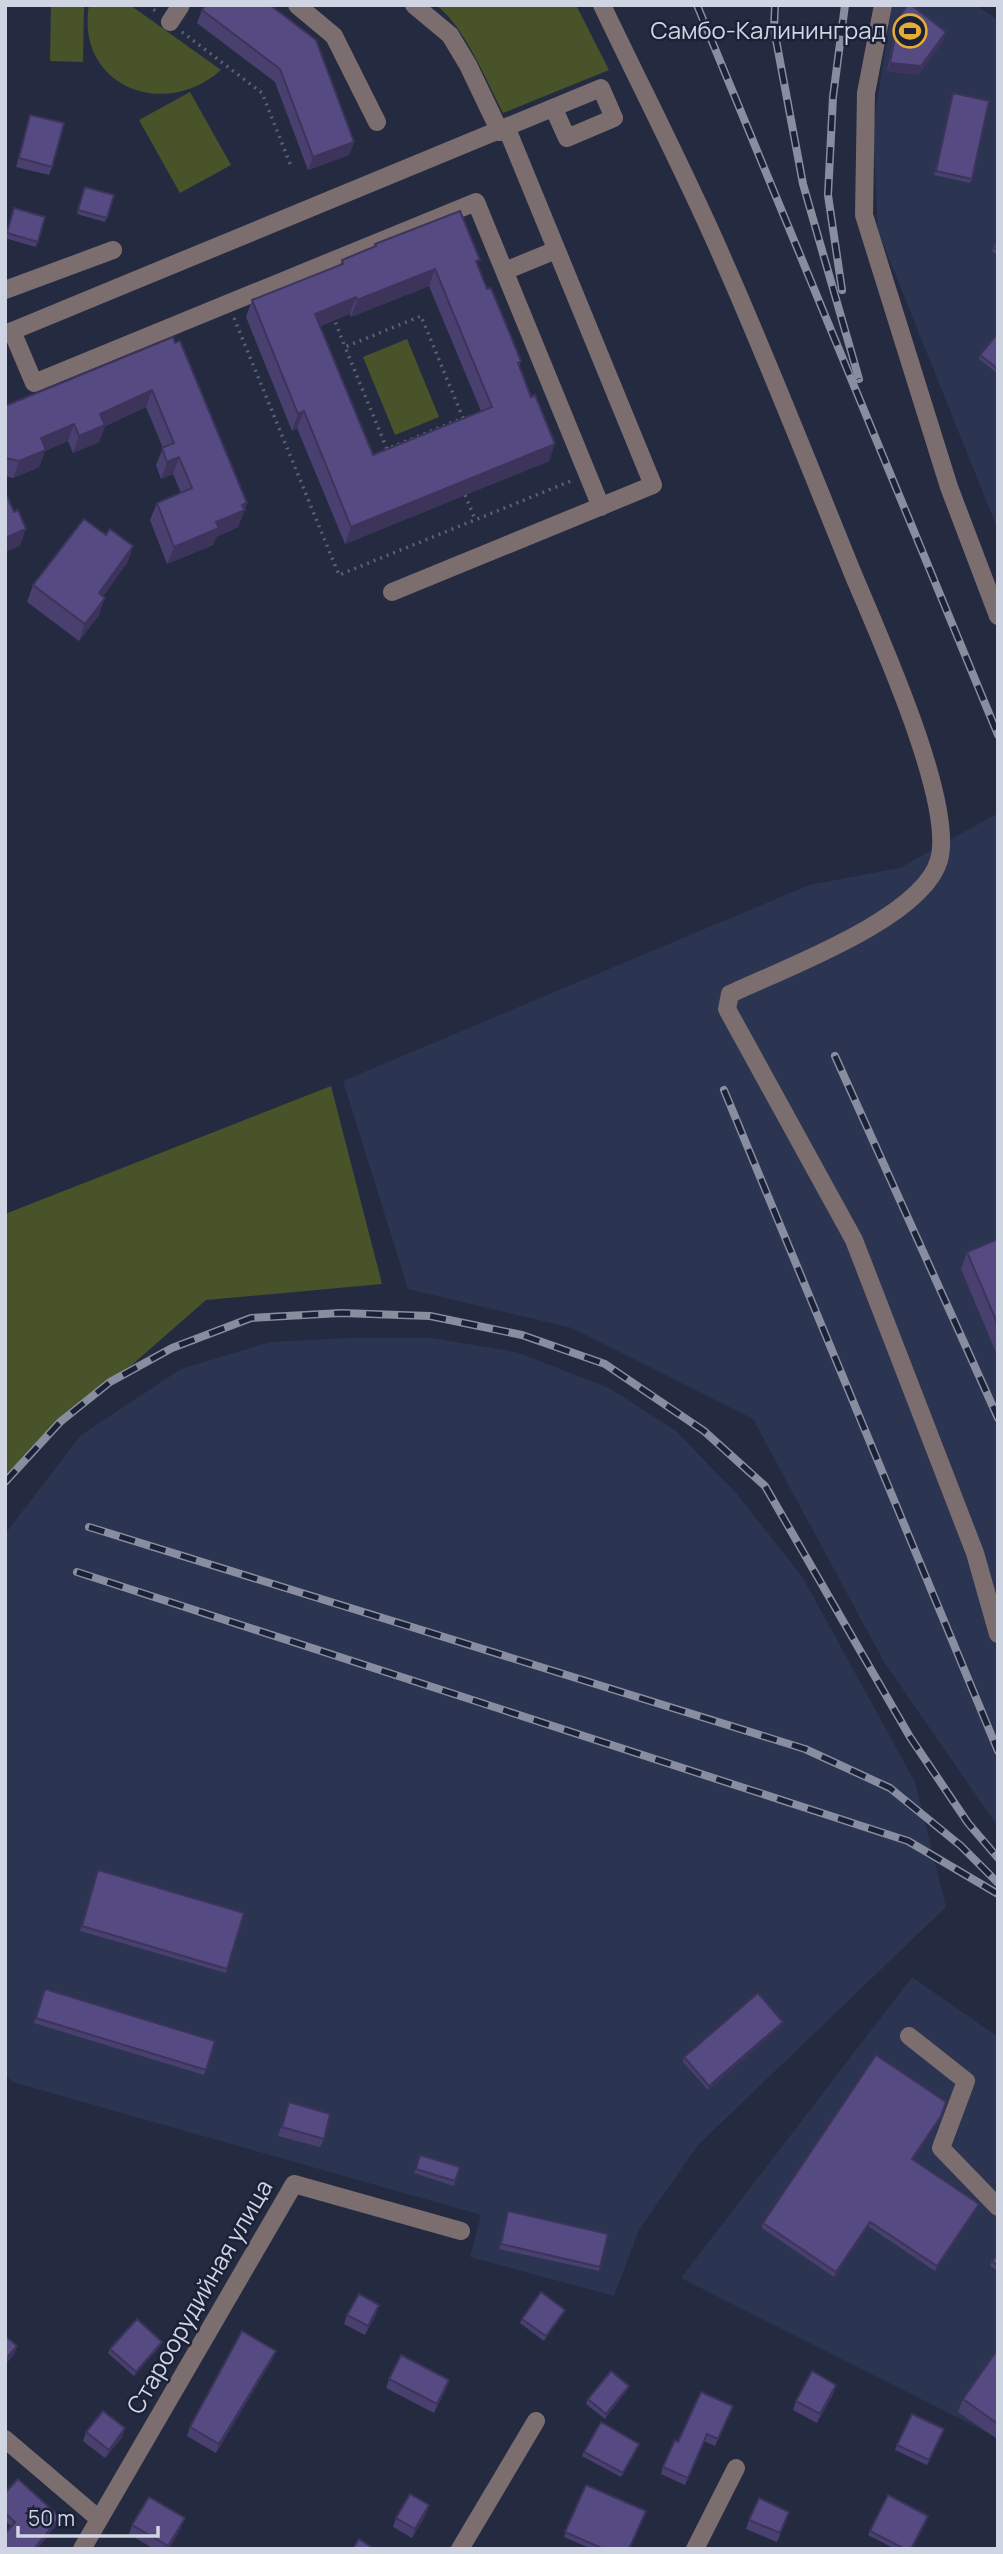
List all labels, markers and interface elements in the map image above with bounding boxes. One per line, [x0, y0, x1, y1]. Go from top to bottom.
sports icon: Самбо-Калининград [891, 12, 929, 50]
place label: Самбо-Калининград [650, 13, 886, 46]
street label: Староорудийная улица [118, 2173, 279, 2420]
scale bar [18, 2494, 158, 2538]
text: 50 m [28, 2504, 75, 2532]

